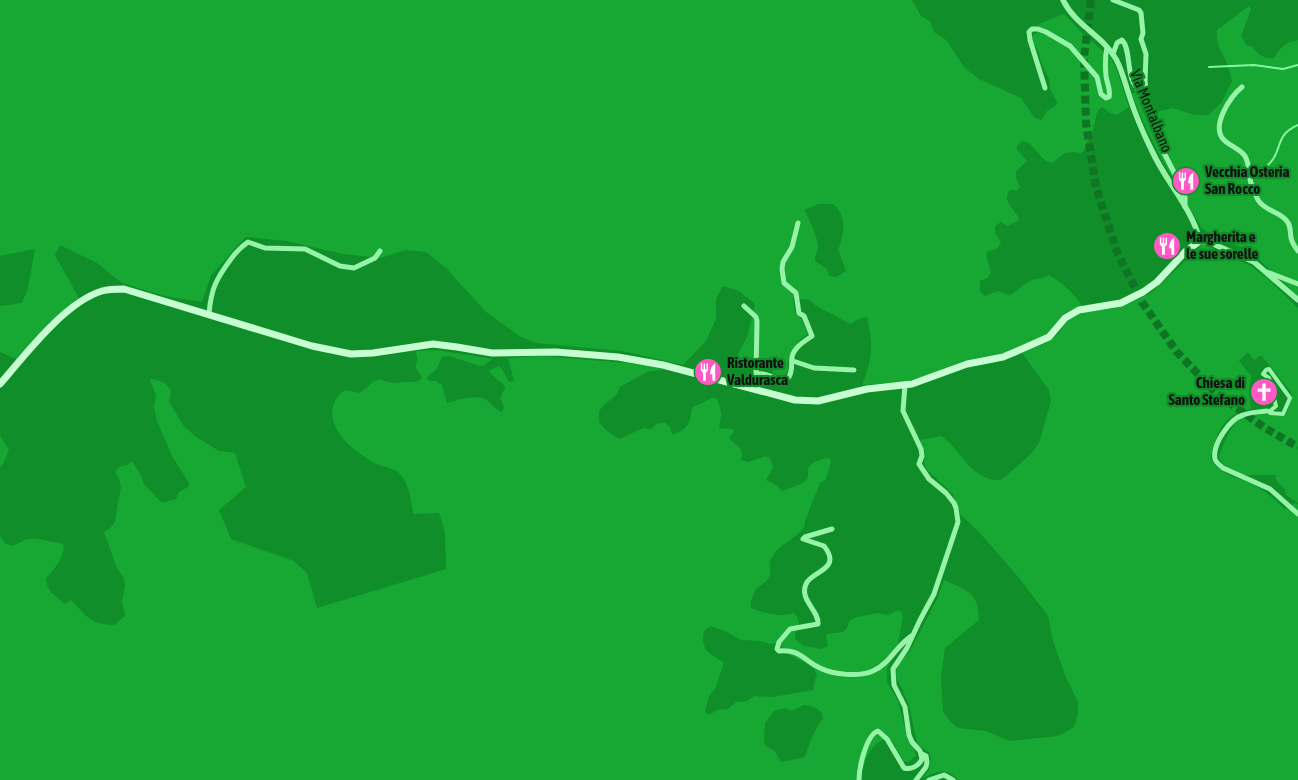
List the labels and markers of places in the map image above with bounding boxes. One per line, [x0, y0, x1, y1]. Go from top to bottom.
place label: Vecchia Osteria San Rocco [1204, 163, 1289, 197]
restaurant icon: Vecchia Osteria San Rocco [1171, 166, 1201, 196]
place label: Margherita e le sue sorelle [1186, 228, 1258, 262]
restaurant icon: Margherita e le sue sorelle [1152, 231, 1182, 261]
place label: Ristorante Valdurasca [726, 354, 788, 388]
restaurant icon: Ristorante Valdurasca [693, 357, 723, 387]
place label: Chiesa di Santo Stefano [1168, 374, 1245, 408]
church icon: Chiesa di Santo Stefano [1249, 377, 1279, 407]

